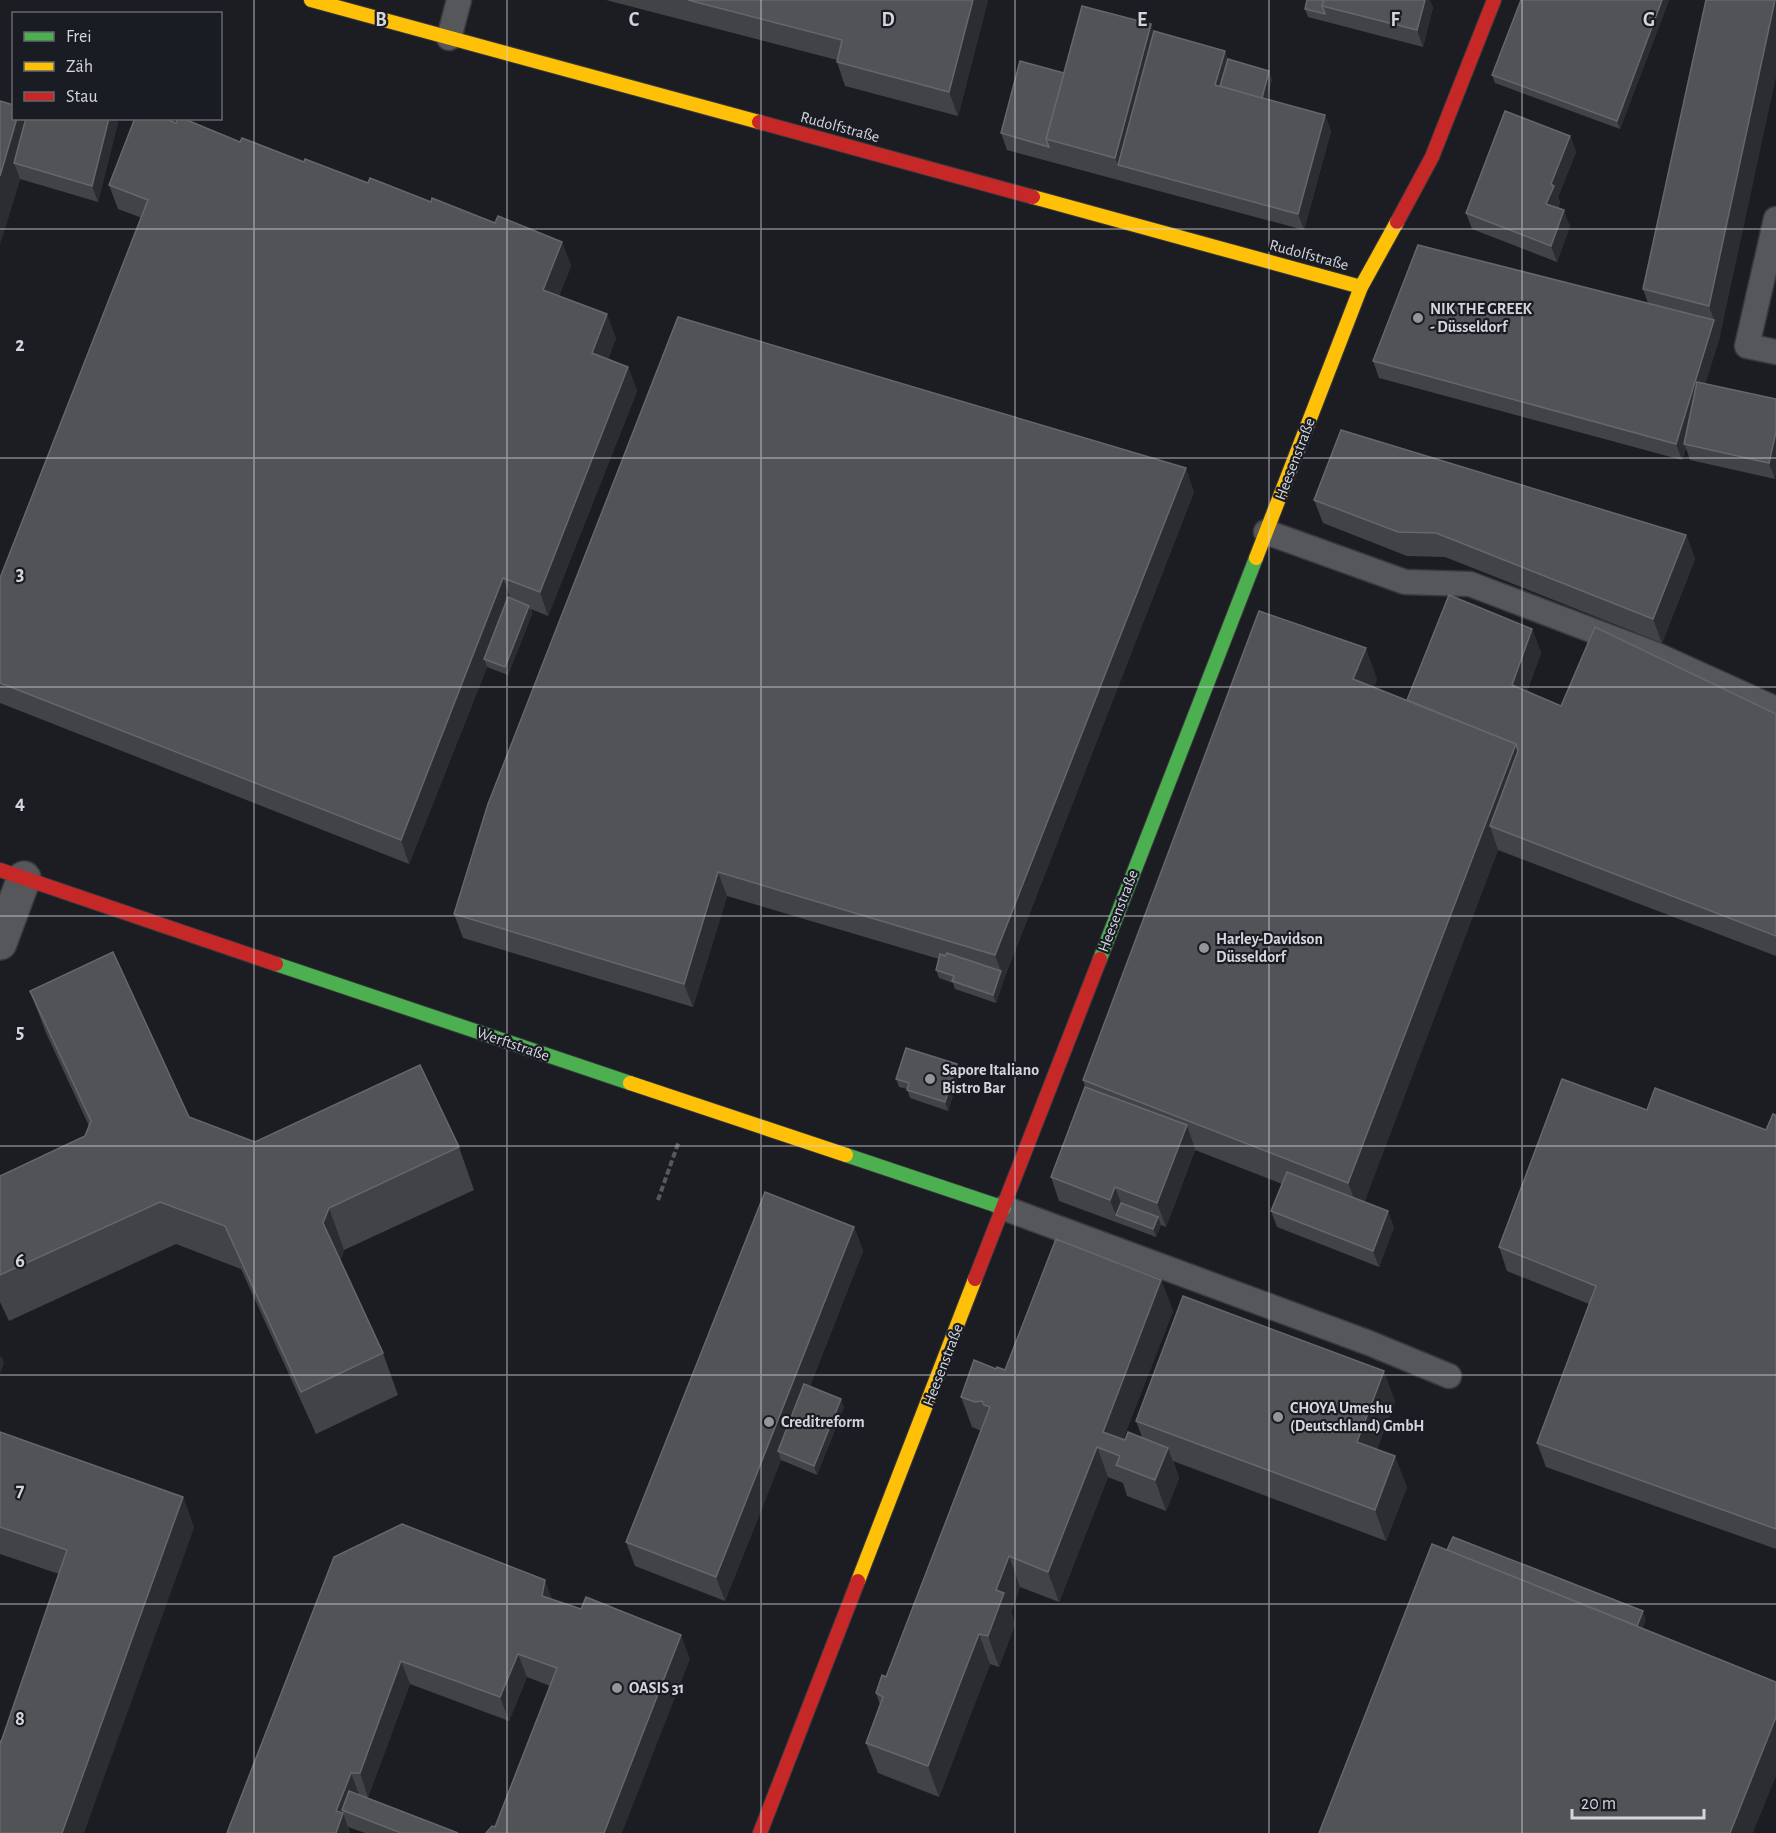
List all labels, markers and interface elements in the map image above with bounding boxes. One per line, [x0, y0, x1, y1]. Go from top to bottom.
text: B [375, 10, 387, 30]
text: C [629, 10, 640, 30]
text: D [881, 10, 895, 30]
text: E [1137, 10, 1147, 30]
text: F [1390, 10, 1400, 30]
text: G [1643, 10, 1655, 30]
legend [12, 12, 222, 120]
text: Frei [66, 28, 92, 46]
text: Zäh [66, 58, 93, 76]
text: Stau [66, 88, 98, 106]
street label: Rudolfstraße [799, 109, 881, 145]
street label: Rudolfstraße [1268, 237, 1350, 273]
place label: NIK THE GREEK - Düsseldorf [1430, 301, 1533, 335]
marker: NIK THE GREEK - Düsseldorf [1411, 311, 1425, 325]
text: 2 [15, 335, 25, 355]
street label: Heesenstraße [1272, 416, 1318, 502]
text: 3 [16, 564, 24, 584]
text: 4 [15, 793, 25, 813]
street label: Heesenstraße [1095, 868, 1141, 954]
place label: Harley-Davidson Düsseldorf [1216, 931, 1323, 965]
marker: Harley-Davidson Düsseldorf [1197, 941, 1211, 955]
text: 5 [16, 1022, 24, 1042]
street label: Werftstraße [475, 1024, 551, 1064]
place label: Sapore Italiano Bistro Bar [942, 1062, 1039, 1096]
marker: Sapore Italiano Bistro Bar [923, 1072, 937, 1086]
text: 6 [15, 1251, 25, 1271]
street label: Heesenstraße [920, 1322, 966, 1408]
place label: CHOYA Umeshu (Deutschland) GmbH [1290, 1400, 1424, 1434]
marker: CHOYA Umeshu (Deutschland) GmbH [1271, 1410, 1285, 1424]
place label: Creditreform [781, 1414, 865, 1430]
marker: Creditreform [762, 1415, 776, 1429]
text: 7 [16, 1480, 25, 1500]
place label: OASIS 31 [629, 1680, 684, 1696]
marker: OASIS 31 [610, 1681, 624, 1695]
text: 8 [15, 1709, 25, 1729]
scale bar [1572, 1782, 1704, 1820]
text: 20 m [1581, 1795, 1616, 1813]

